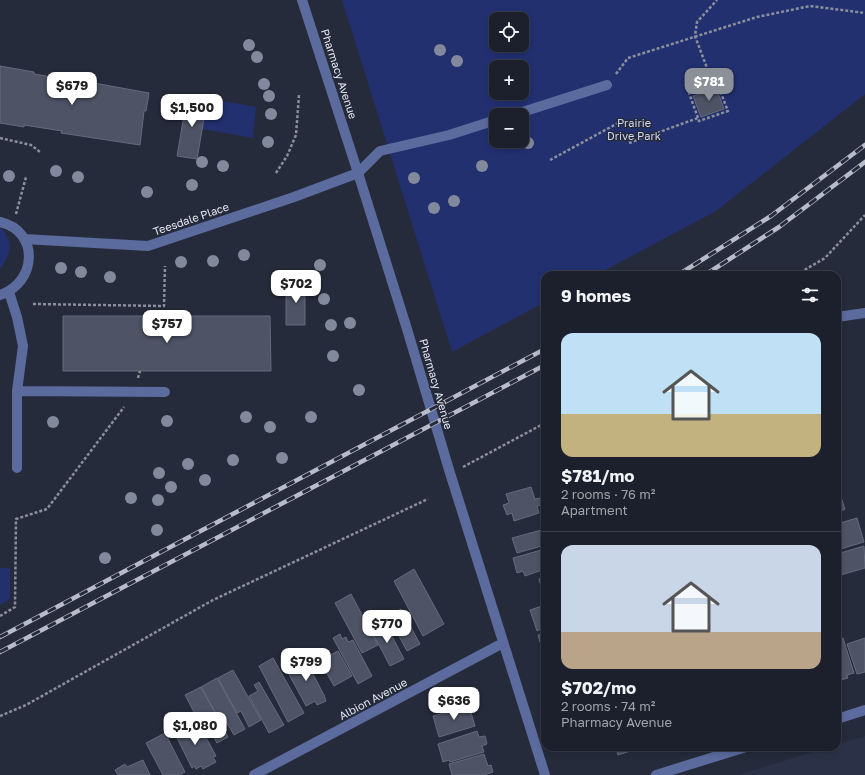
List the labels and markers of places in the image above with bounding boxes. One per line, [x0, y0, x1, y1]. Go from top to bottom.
pin: $781 [685, 68, 733, 102]
pin: $679 [48, 72, 96, 106]
pin: $1,500 [159, 94, 225, 128]
pin: $702 [272, 270, 320, 304]
pin: $757 [143, 310, 191, 344]
pin: $770 [363, 610, 411, 644]
pin: $799 [282, 648, 330, 682]
pin: $636 [430, 687, 478, 721]
pin: $1,080 [162, 712, 228, 746]

